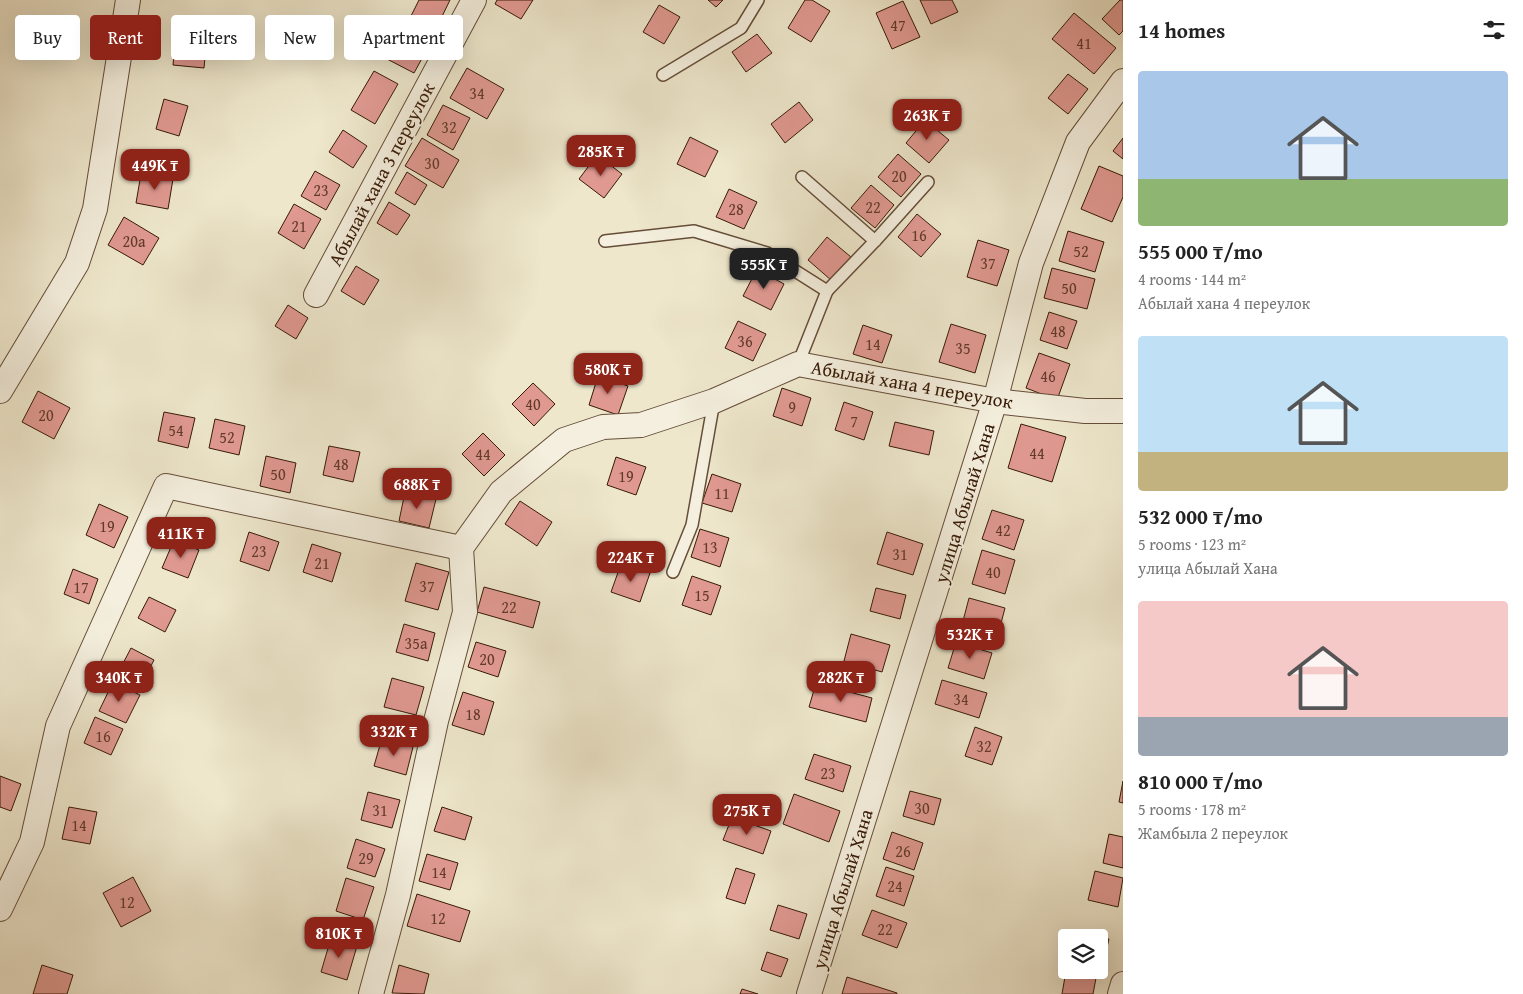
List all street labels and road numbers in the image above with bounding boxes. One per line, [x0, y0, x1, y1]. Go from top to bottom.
street label: Абылай хана 3 переулок [321, 77, 441, 271]
street label: Абылай хана 4 переулок [809, 352, 1015, 416]
street label: улица Абылай Хана [926, 420, 1002, 587]
street label: улица Абылай Хана [804, 806, 880, 973]

